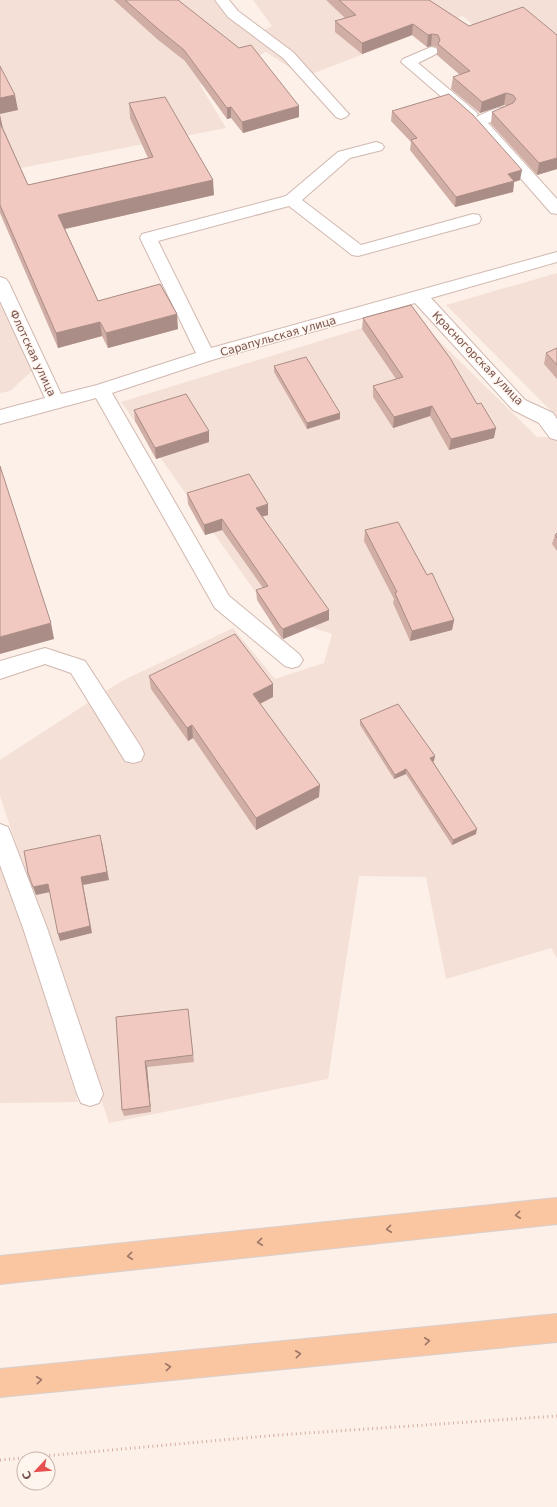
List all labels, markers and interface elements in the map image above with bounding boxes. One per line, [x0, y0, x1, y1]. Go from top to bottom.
street label: Флотская улица [7, 308, 58, 399]
street label: Красногорская улица [429, 309, 526, 408]
street label: Сарапульская улица [219, 314, 338, 359]
one-way arrow [515, 1210, 521, 1219]
one-way arrow [386, 1224, 392, 1233]
one-way arrow [257, 1238, 263, 1247]
one-way arrow [127, 1251, 133, 1260]
one-way arrow [424, 1336, 430, 1345]
one-way arrow [294, 1349, 301, 1358]
one-way arrow [165, 1362, 171, 1371]
one-way arrow [36, 1375, 42, 1384]
north arrow [16, 1451, 56, 1491]
text: С [20, 1469, 35, 1482]

